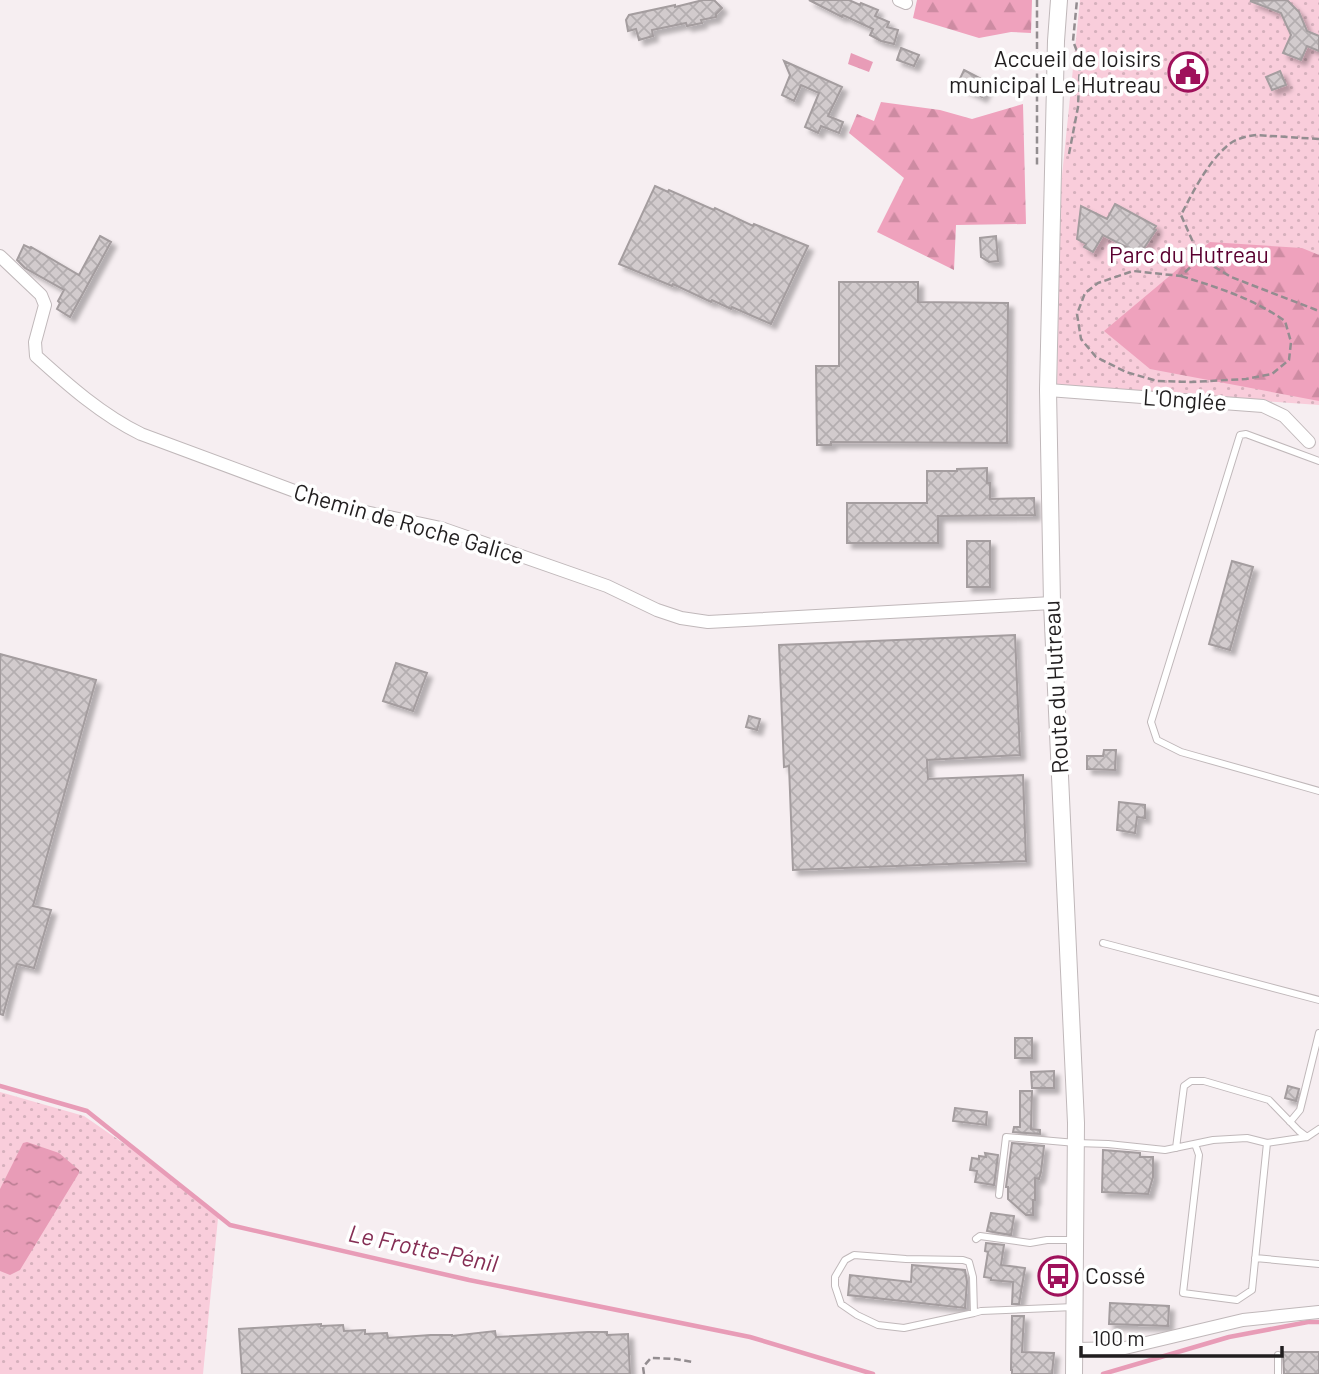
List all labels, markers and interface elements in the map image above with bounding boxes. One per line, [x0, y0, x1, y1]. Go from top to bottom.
place label: Accueil de loisirs municipal Le Hutreau [949, 44, 1161, 98]
public building icon: Accueil de loisirs municipal Le Hutreau [1167, 51, 1209, 93]
park label: Parc du Hutreau [1109, 240, 1269, 268]
street label: L'Onglée [1142, 382, 1228, 416]
street label: Chemin de Roche Galice [291, 477, 528, 569]
street label: Route du Hutreau [1036, 600, 1074, 774]
water label: Le Frotte-Pénil [346, 1218, 501, 1278]
bus stop icon: Cossé [1037, 1255, 1079, 1297]
place label: Cossé [1085, 1261, 1146, 1289]
scale bar [1081, 1314, 1282, 1358]
text: 100 m [1092, 1325, 1145, 1350]

